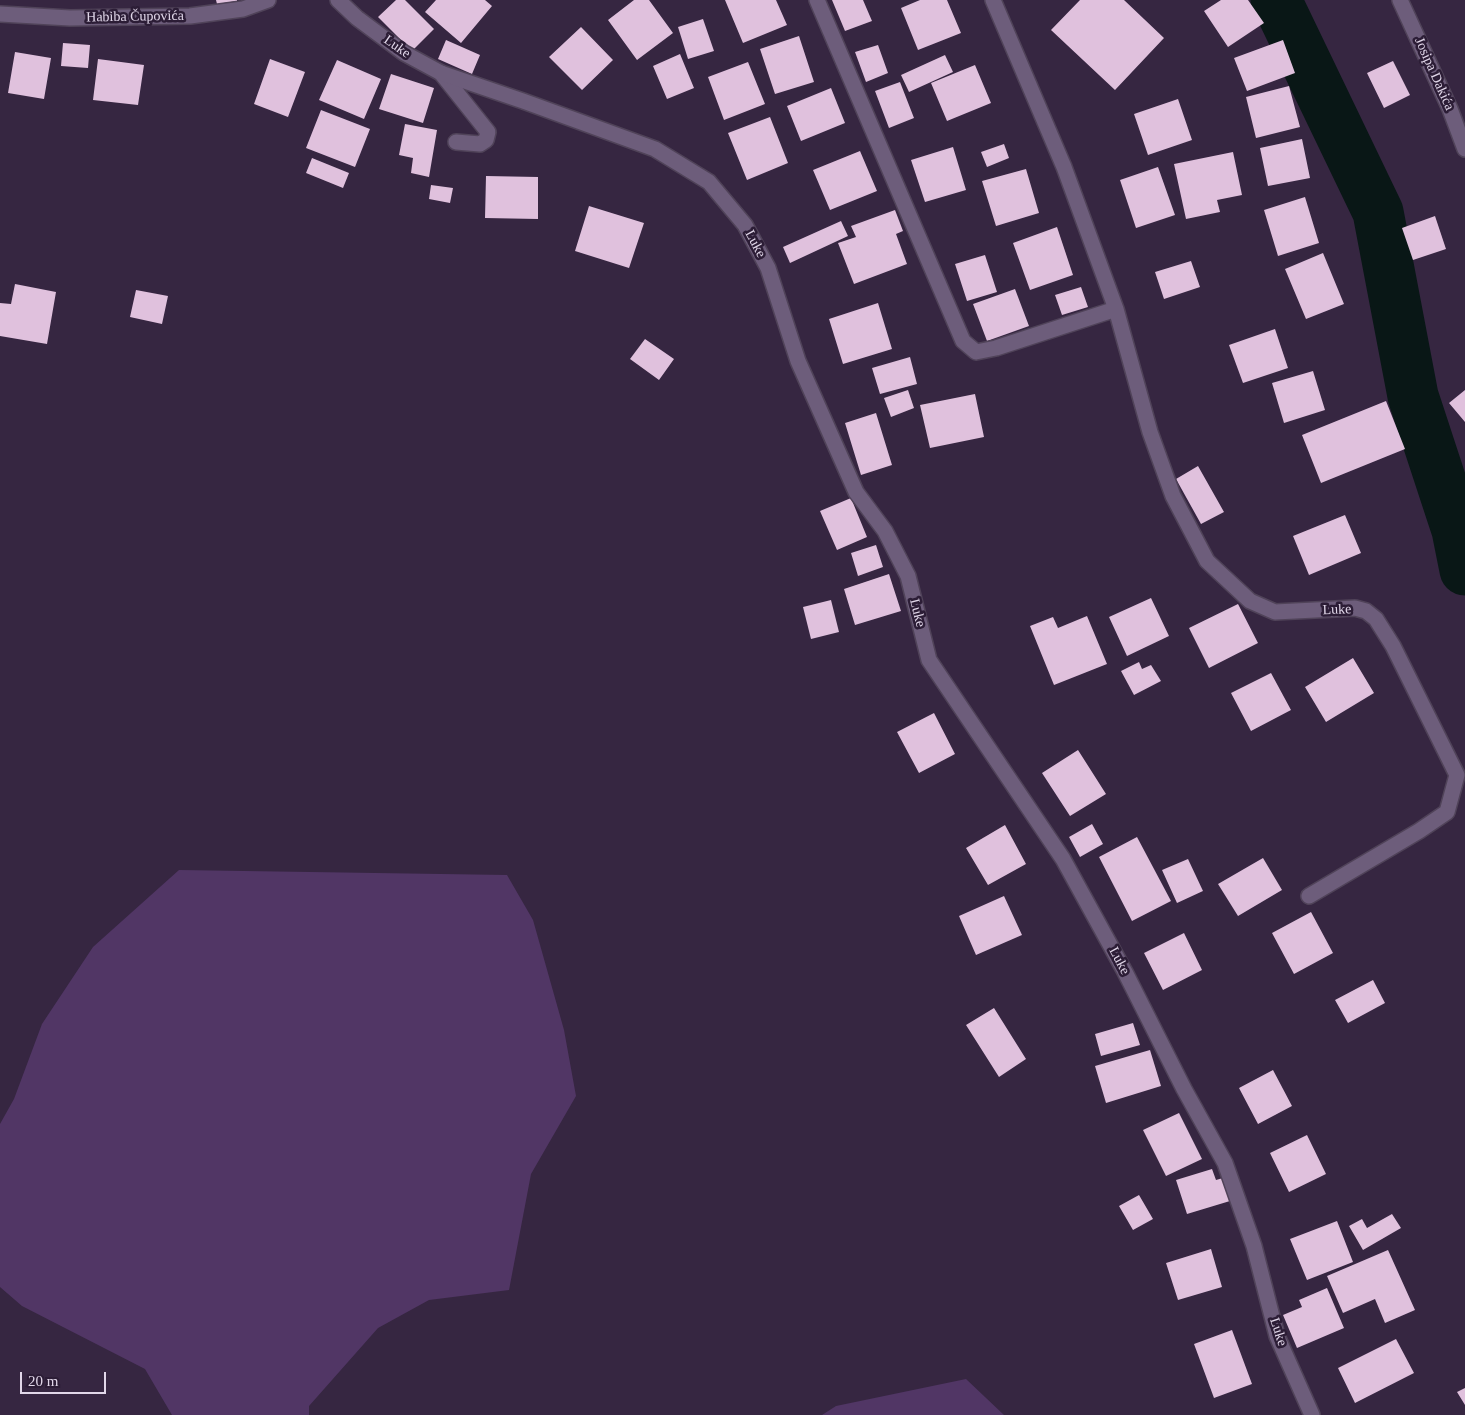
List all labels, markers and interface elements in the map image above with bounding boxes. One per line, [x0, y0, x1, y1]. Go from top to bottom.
street label: Habiba Čupovića [86, 8, 184, 26]
street label: Luke [380, 32, 414, 62]
street label: Josipa Dakića [1410, 35, 1458, 113]
street label: Luke [741, 227, 769, 261]
street label: Luke [905, 597, 929, 629]
street label: Luke [1322, 601, 1352, 619]
street label: Luke [1105, 944, 1133, 978]
street label: Luke [1266, 1316, 1290, 1348]
scale bar [22, 1362, 109, 1394]
text: 20 m [28, 1373, 58, 1389]

